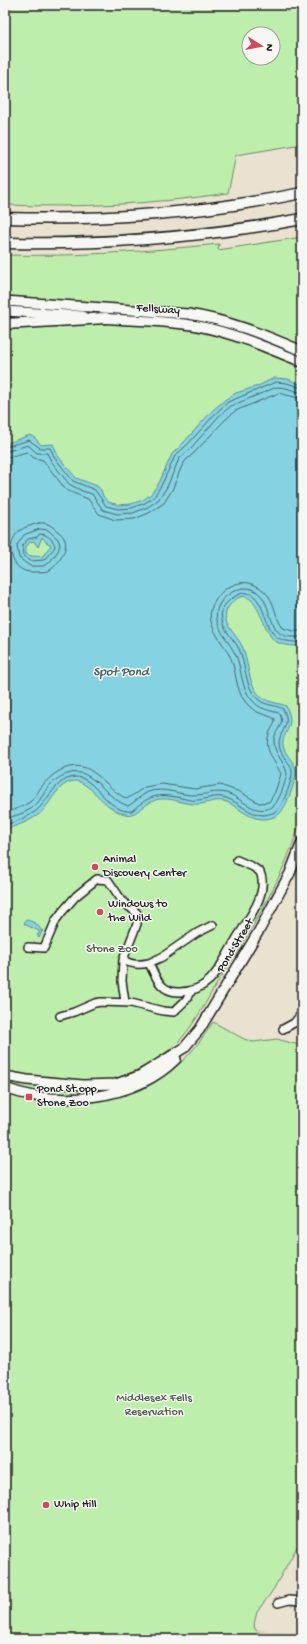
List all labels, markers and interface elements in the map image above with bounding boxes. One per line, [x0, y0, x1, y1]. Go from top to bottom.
north arrow [241, 26, 281, 66]
text: N [262, 43, 275, 52]
street label: Fellsway [135, 301, 180, 319]
water label: Spot Pond [93, 665, 150, 680]
place label: Animal Discovery Center [102, 853, 188, 881]
marker: Animal Discovery Center [90, 862, 100, 872]
place label: Windows to the Wild [107, 898, 167, 926]
marker: Windows to the Wild [95, 907, 105, 917]
street label: Pond Street [214, 916, 258, 976]
park label: Stone Zoo [86, 943, 138, 957]
place label: Pond St opp Stone Zoo [36, 1083, 97, 1111]
marker: Pond St opp Stone Zoo [24, 1092, 34, 1102]
park label: Middlesex Fells Reservation [116, 1392, 192, 1420]
place label: Whip Hill [54, 1498, 97, 1512]
marker: Whip Hill [41, 1500, 51, 1510]

